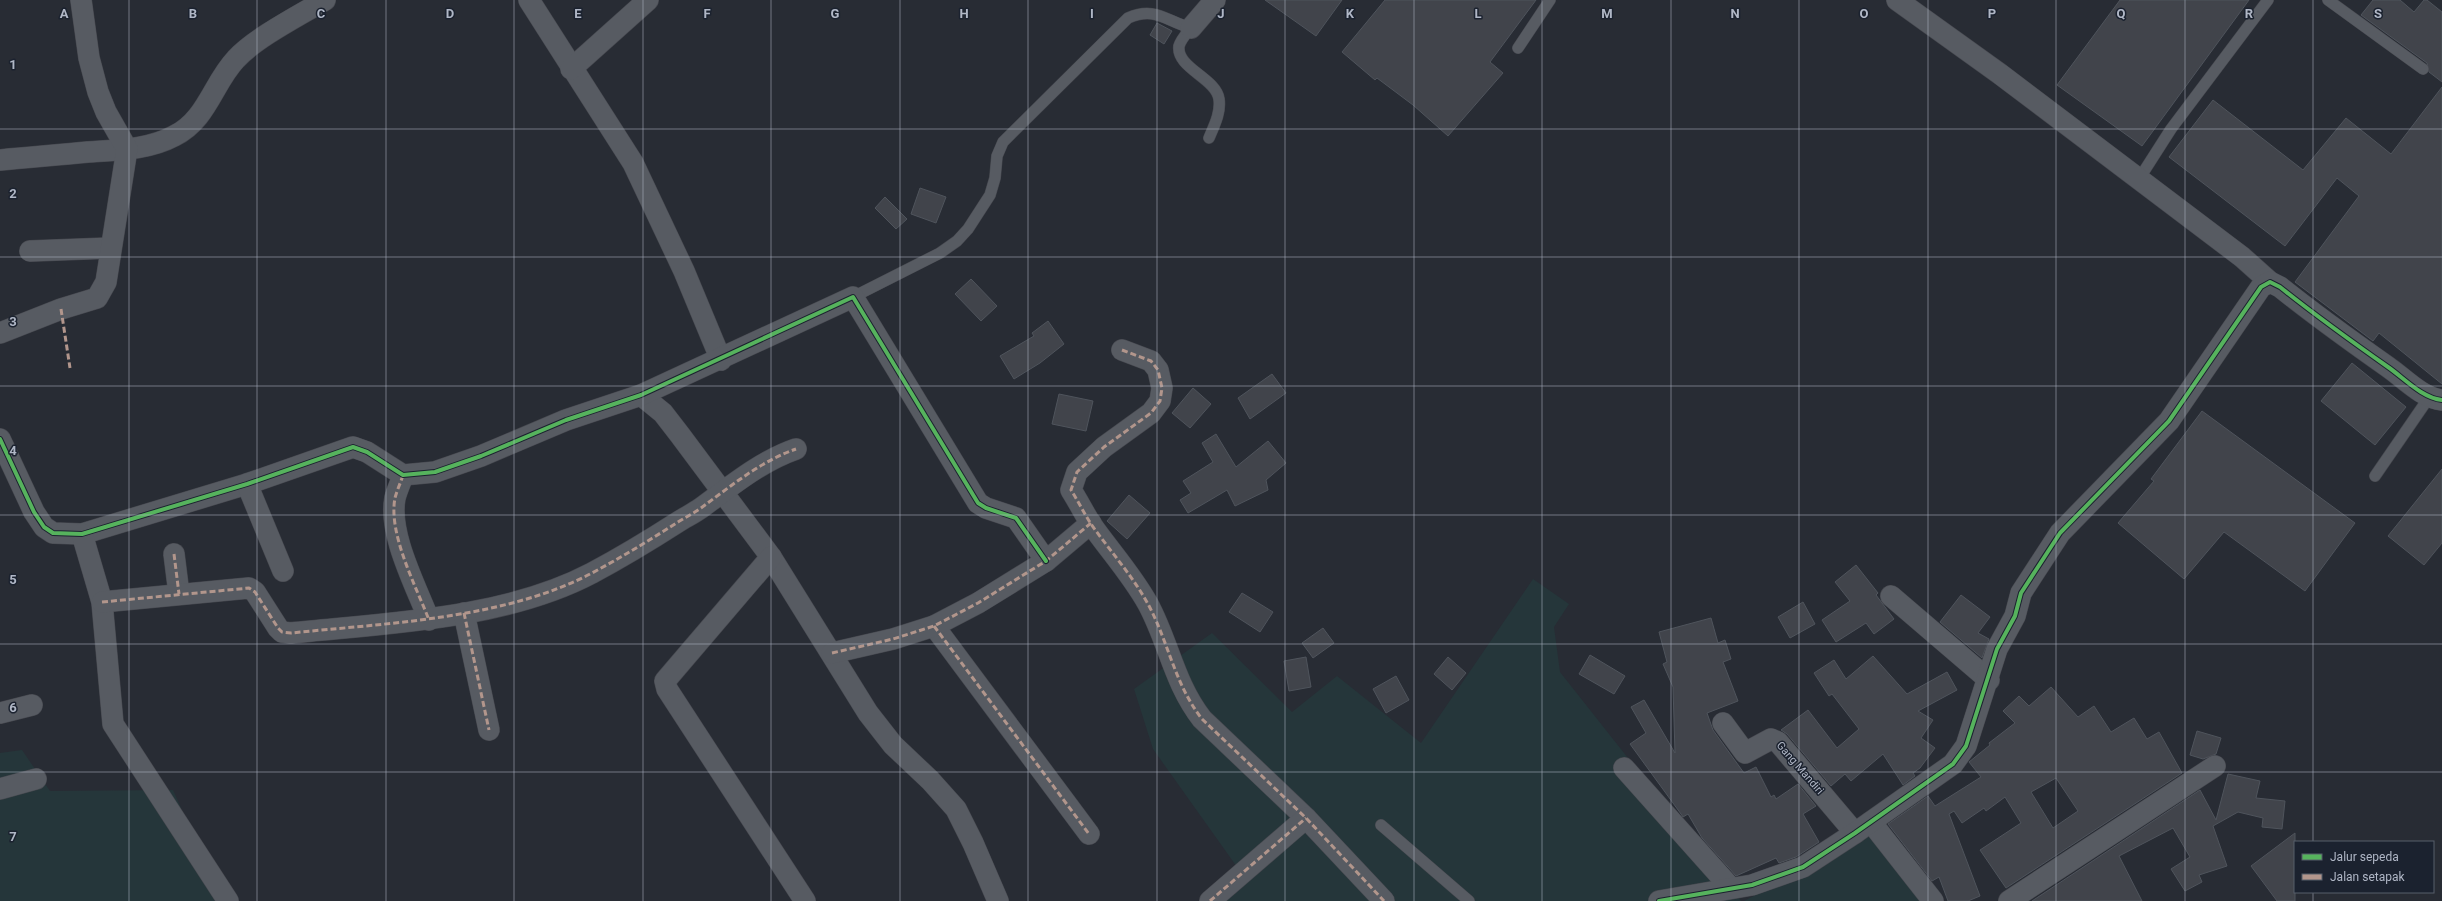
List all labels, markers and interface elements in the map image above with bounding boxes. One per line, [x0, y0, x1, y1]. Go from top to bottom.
text: A [60, 6, 69, 21]
text: B [189, 6, 197, 21]
text: C [317, 6, 326, 21]
text: D [446, 6, 454, 21]
text: E [574, 6, 582, 21]
text: F [703, 6, 711, 21]
text: G [831, 6, 840, 21]
text: H [959, 6, 969, 21]
text: I [1090, 6, 1094, 21]
text: J [1217, 6, 1225, 21]
text: K [1346, 6, 1355, 21]
text: L [1474, 6, 1482, 21]
text: M [1601, 6, 1613, 21]
text: N [1730, 6, 1740, 21]
text: O [1860, 6, 1869, 21]
text: P [1988, 6, 1996, 21]
text: Q [2117, 6, 2126, 21]
text: R [2245, 6, 2254, 21]
text: S [2374, 6, 2382, 21]
text: 1 [9, 57, 17, 72]
text: 2 [9, 186, 17, 201]
text: 3 [9, 314, 17, 329]
text: 4 [9, 443, 17, 458]
text: 5 [9, 572, 17, 587]
text: 6 [9, 700, 17, 715]
street label: Gang Mandiri [1774, 739, 1826, 797]
text: 7 [9, 829, 17, 844]
legend [2294, 841, 2434, 893]
text: Jalur sepeda [2330, 850, 2399, 864]
text: Jalan setapak [2330, 870, 2405, 884]

